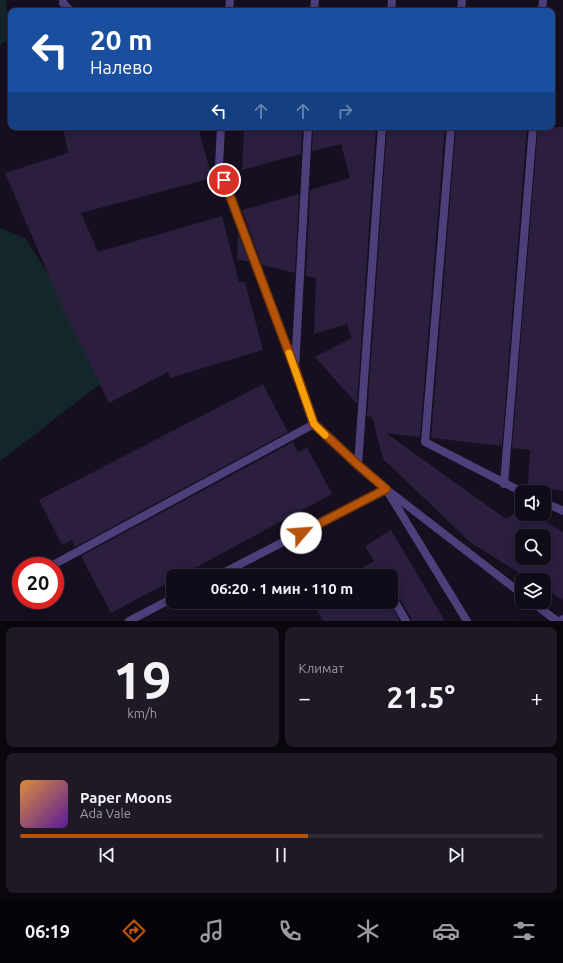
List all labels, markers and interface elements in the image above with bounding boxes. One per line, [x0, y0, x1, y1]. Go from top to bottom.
icon: left [24, 24, 76, 76]
text: 20 m [90, 24, 152, 55]
text: Налево [90, 57, 153, 77]
icon: left [208, 100, 230, 122]
icon: ahead [250, 100, 272, 122]
icon: ahead [292, 100, 314, 122]
icon: right [334, 100, 356, 122]
pin [207, 163, 241, 197]
icon: arrive [213, 169, 235, 191]
map controls [515, 485, 551, 609]
button: sound [515, 485, 551, 521]
position arrow [280, 512, 322, 554]
button: search [515, 529, 551, 565]
speed limit sign: 20 [12, 557, 64, 609]
button: layers [515, 573, 551, 609]
text: 06:20 · 1 мин · 110 m [211, 580, 353, 597]
text: 19 [113, 651, 172, 709]
text: Климат [299, 661, 344, 675]
text: 21.5° [386, 680, 455, 714]
text: − [299, 685, 311, 710]
text: + [531, 685, 543, 710]
text: km/h [127, 706, 157, 720]
text: Paper Moons [80, 789, 172, 806]
text: Ada Vale [80, 806, 131, 820]
icon: previous [96, 844, 118, 866]
icon: pause [270, 844, 292, 866]
icon: next [445, 844, 467, 866]
icon: directions [120, 917, 148, 945]
icon: music [198, 917, 226, 945]
icon: phone [276, 917, 304, 945]
icon: climate [354, 917, 382, 945]
icon: car [432, 917, 460, 945]
icon: filters [510, 917, 538, 945]
text: 06:19 [25, 921, 70, 941]

